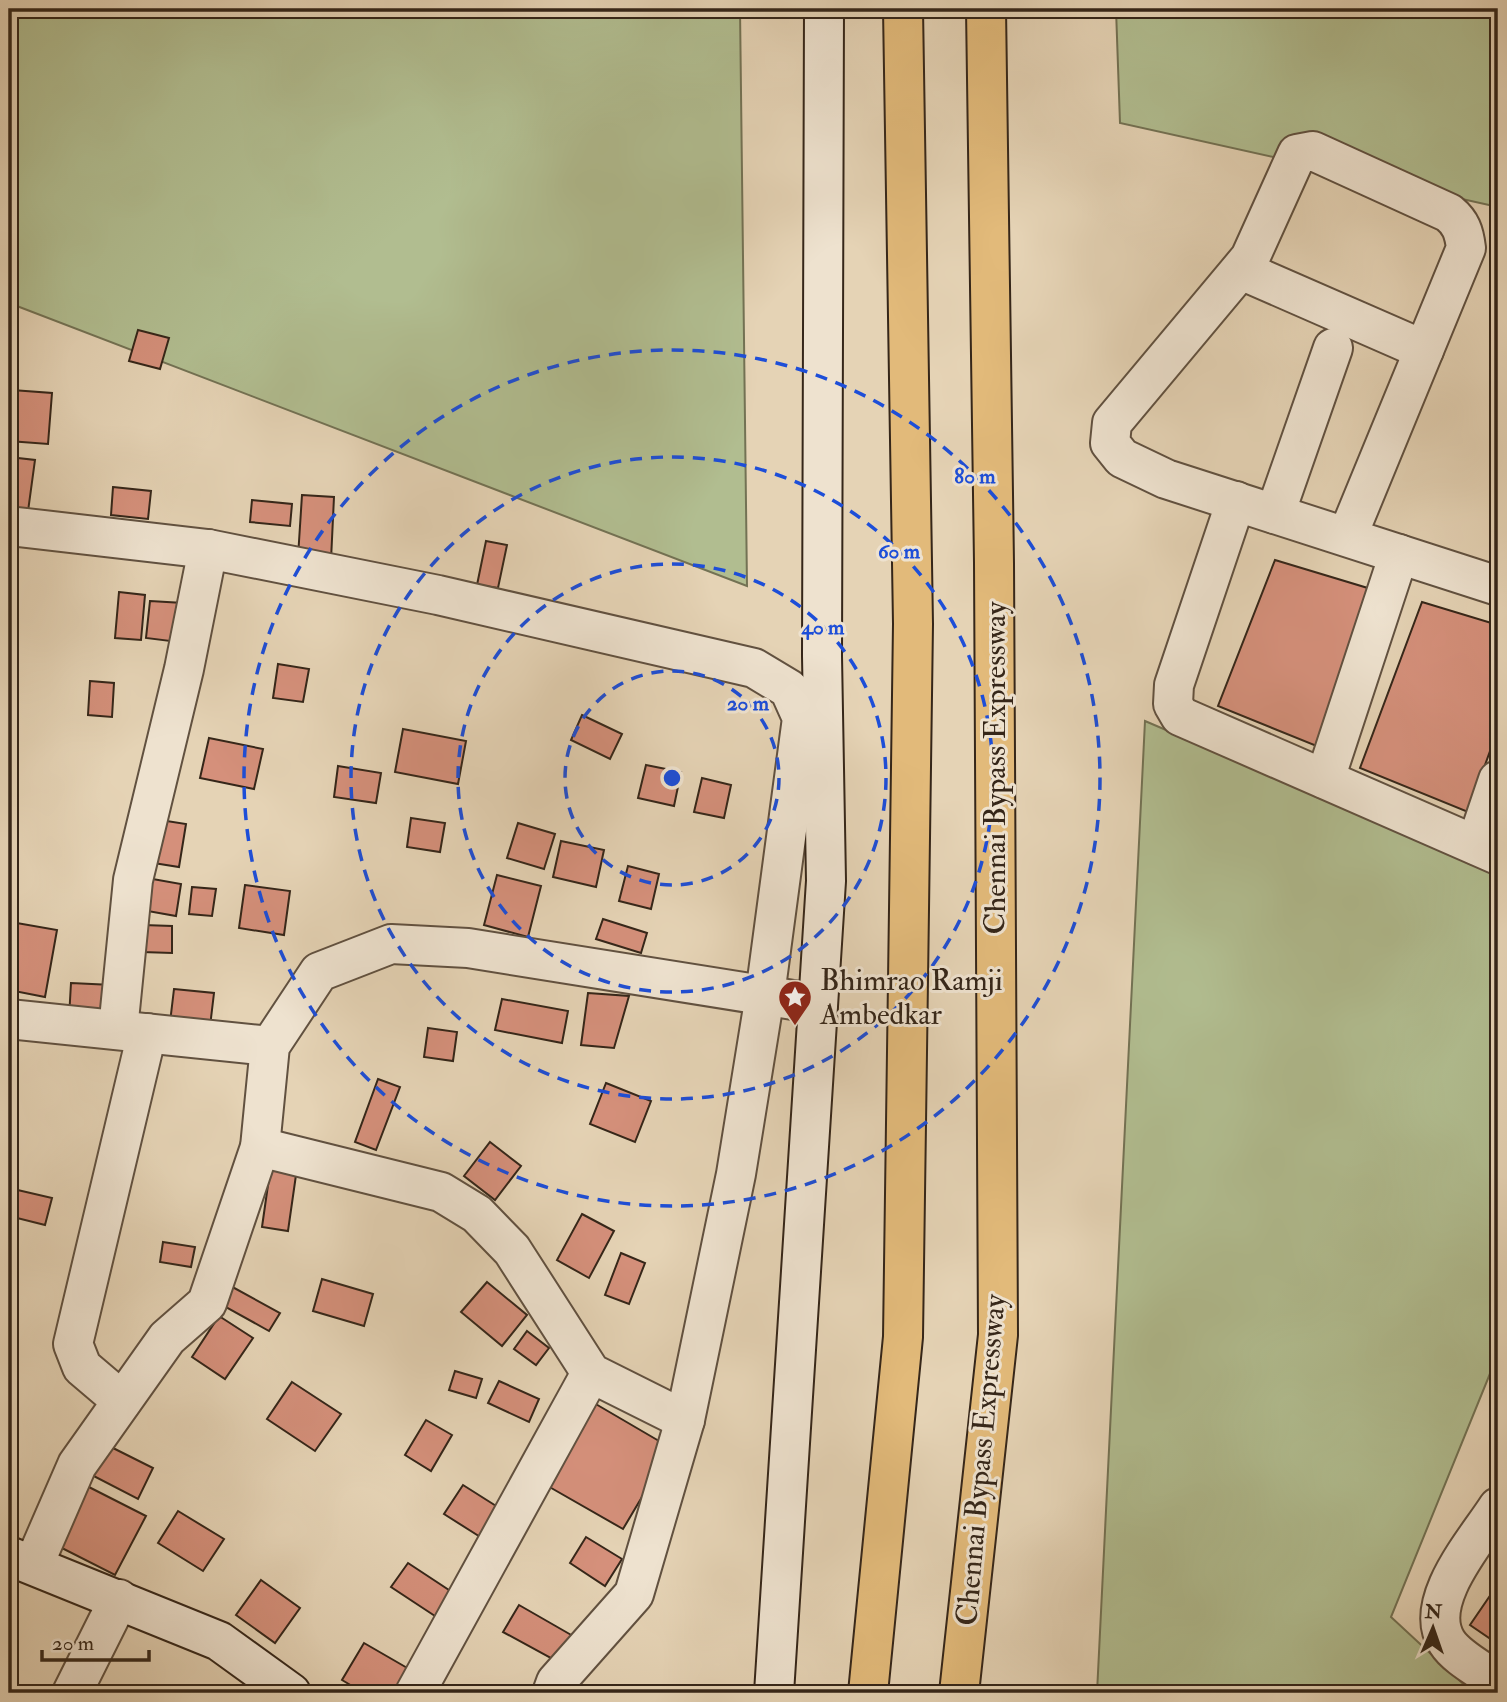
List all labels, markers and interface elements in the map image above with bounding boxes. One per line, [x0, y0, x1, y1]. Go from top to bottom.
text: 80 m [954, 463, 996, 490]
text: 60 m [878, 538, 921, 565]
street label: Chennai Bypass Expressway [977, 601, 1014, 934]
text: 40 m [801, 614, 845, 641]
text: 20 m [727, 690, 770, 717]
centre of rings [660, 766, 684, 790]
place label: Bhimrao Ramji Ambedkar [819, 962, 1003, 1033]
place icon: Bhimrao Ramji Ambedkar [776, 978, 814, 1027]
street label: Chennai Bypass Expressway [948, 1292, 1014, 1627]
north arrow [1398, 1594, 1468, 1664]
text: N [1424, 1600, 1443, 1624]
scale bar [42, 1618, 149, 1662]
text: 20 m [52, 1630, 94, 1657]

